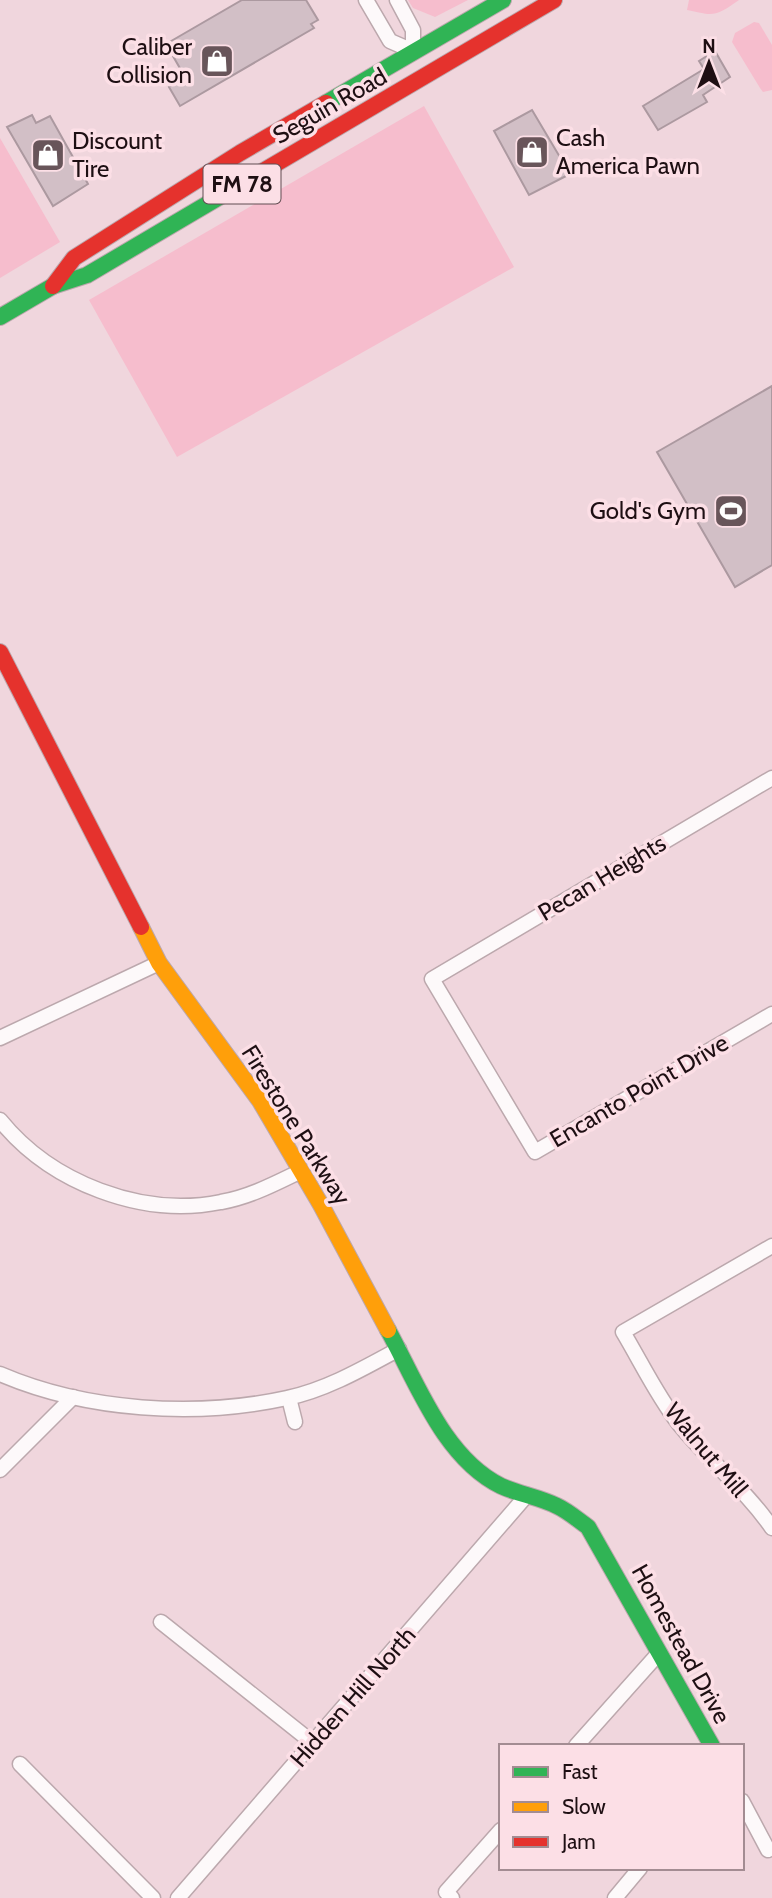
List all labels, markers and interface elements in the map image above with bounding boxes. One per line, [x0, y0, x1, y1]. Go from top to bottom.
north arrow [674, 28, 744, 98]
place label: Caliber Collision [106, 32, 192, 89]
text: N [702, 35, 716, 58]
shop icon: Caliber Collision [198, 42, 236, 80]
street label: Seguin Road [268, 61, 392, 150]
place label: Cash America Pawn [556, 123, 700, 180]
place label: Discount Tire [72, 126, 162, 183]
shop icon: Cash America Pawn [513, 133, 551, 171]
shop icon: Discount Tire [29, 136, 67, 174]
road number: FM 78 [204, 164, 280, 204]
sports icon: Gold's Gym [712, 492, 750, 530]
place label: Gold's Gym [590, 496, 706, 525]
street label: Pecan Heights [533, 828, 671, 927]
street label: Encanto Point Drive [544, 1028, 733, 1153]
street label: Firestone Parkway [236, 1039, 357, 1210]
street label: Walnut Mill [659, 1397, 754, 1503]
street label: Homestead Drive [626, 1559, 737, 1728]
street label: Hidden Hill North [284, 1621, 421, 1773]
legend [499, 1744, 744, 1870]
text: Fast [562, 1759, 598, 1784]
text: Slow [562, 1794, 606, 1819]
text: Jam [561, 1829, 596, 1854]

